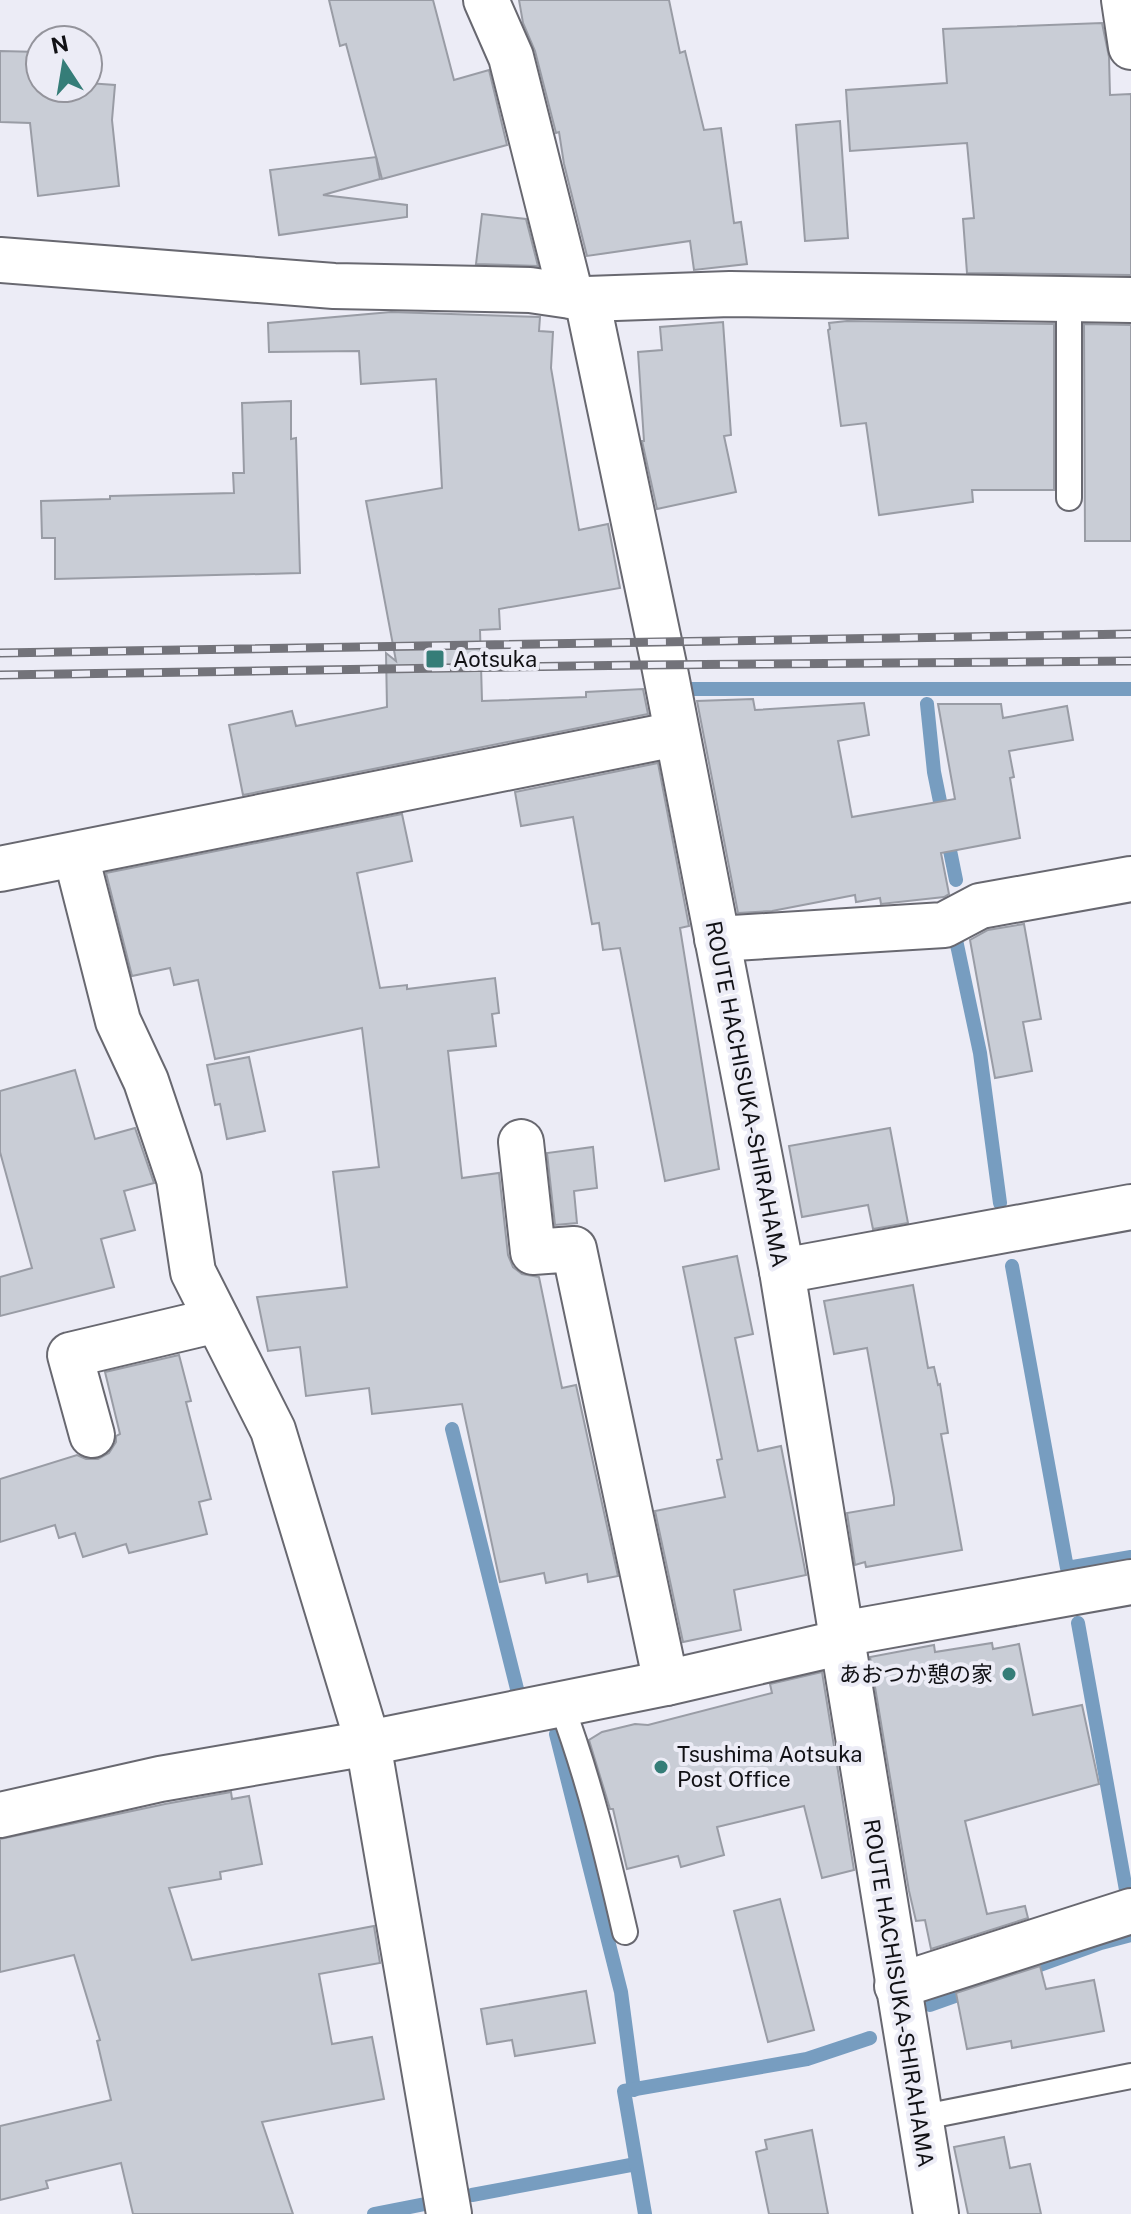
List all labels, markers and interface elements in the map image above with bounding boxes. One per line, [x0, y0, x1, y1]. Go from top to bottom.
north arrow [24, 24, 104, 104]
text: N [49, 30, 71, 59]
place label: Aotsuka [453, 646, 537, 672]
marker: Aotsuka [424, 648, 446, 670]
street label: ROUTE HACHISUKA-SHIRAHAMA [701, 919, 793, 1269]
place label: あおつか憩の家 [839, 1661, 993, 1687]
marker: あおつか憩の家 [1000, 1665, 1018, 1683]
place label: Tsushima Aotsuka Post Office [677, 1741, 863, 1792]
marker: Tsushima Aotsuka Post Office [652, 1758, 670, 1776]
street label: ROUTE HACHISUKA-SHIRAHAMA [859, 1817, 939, 2169]

